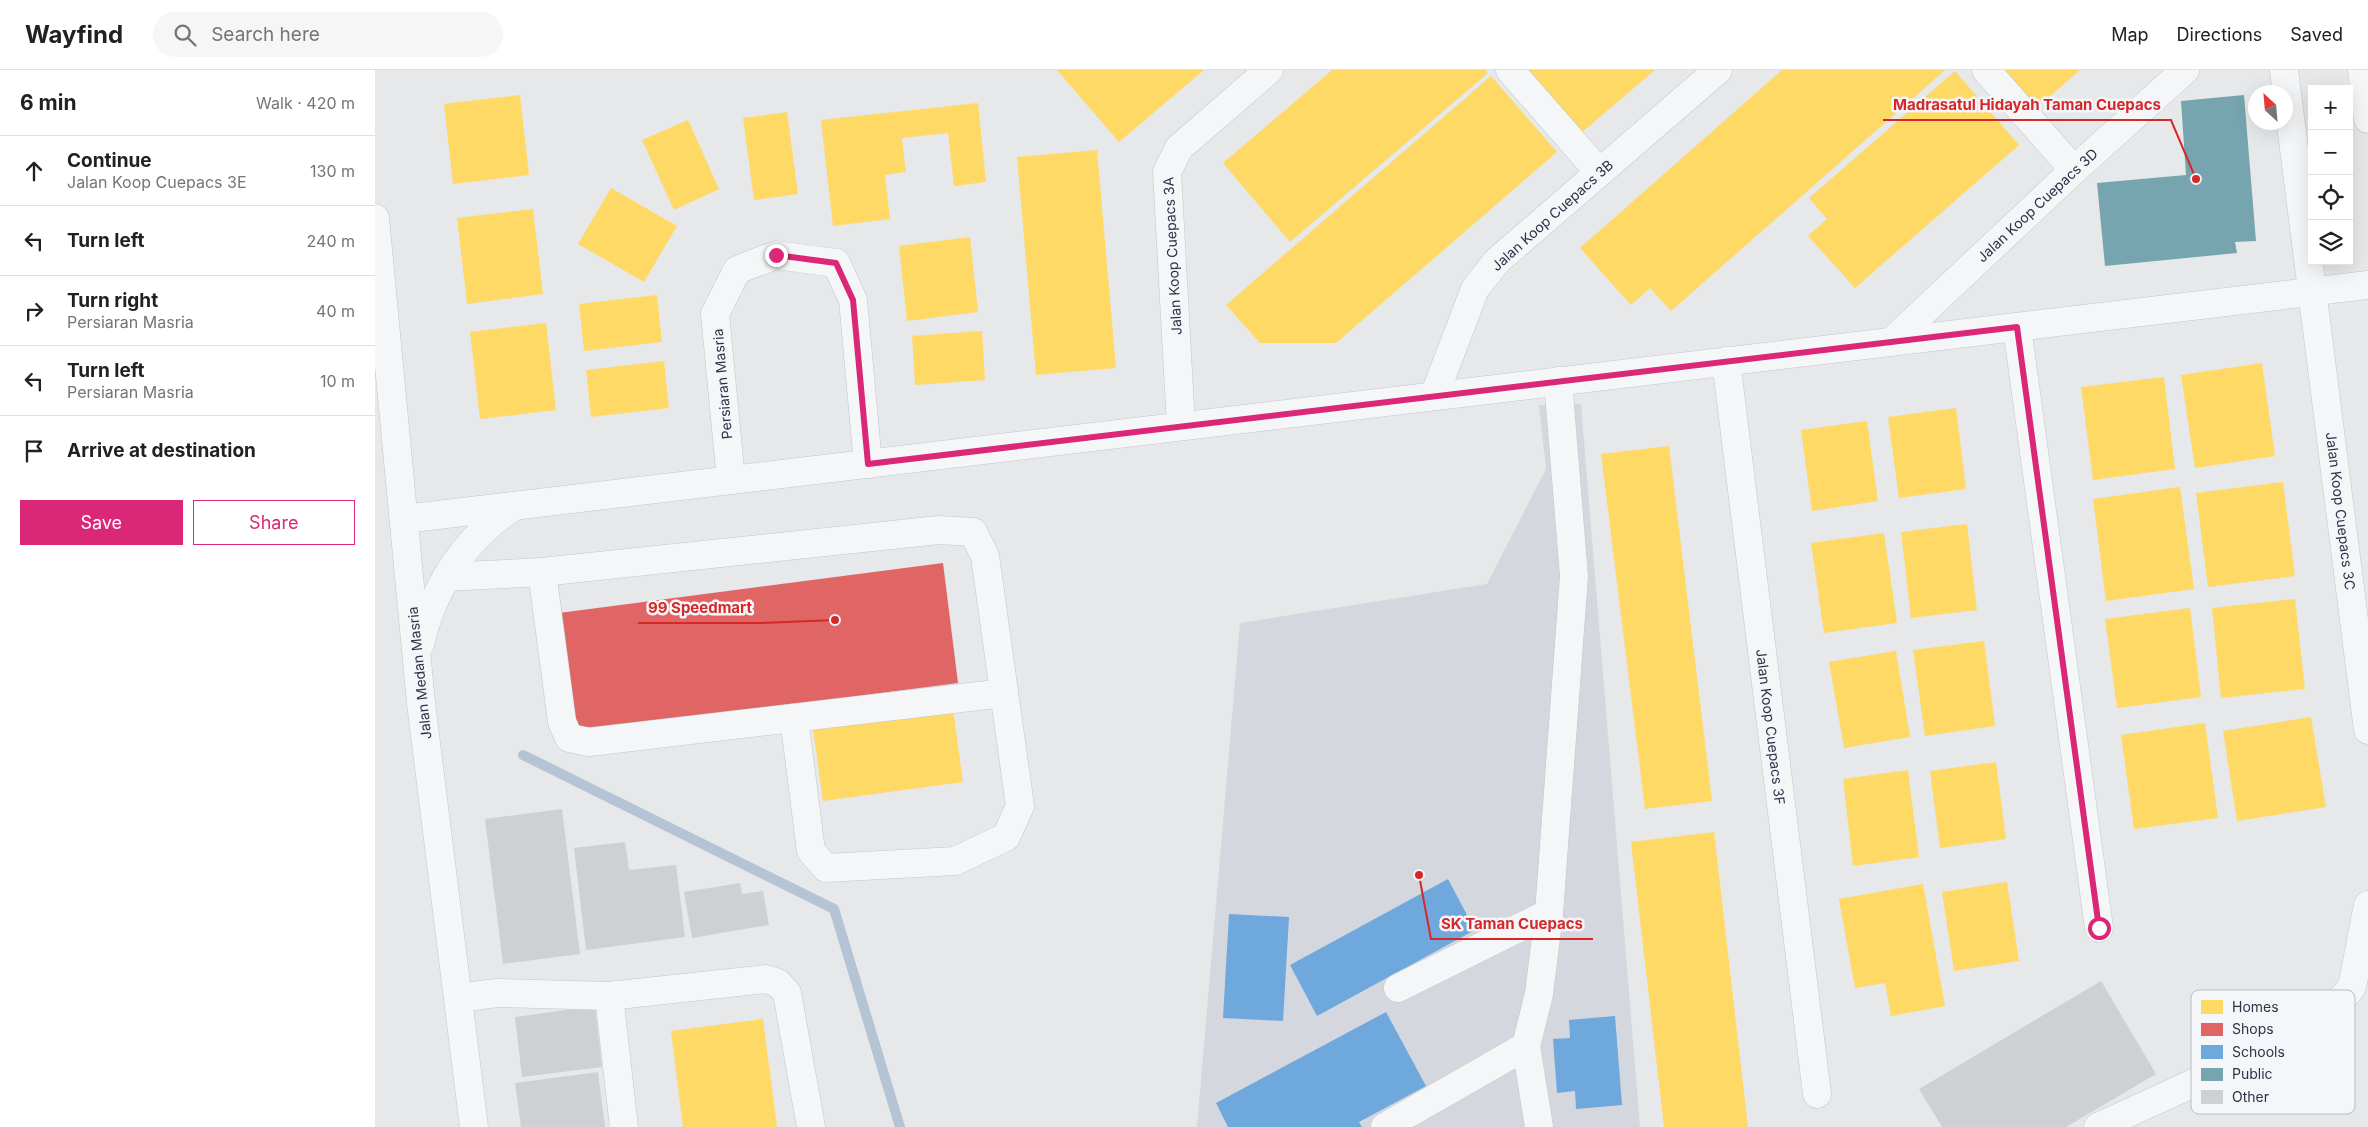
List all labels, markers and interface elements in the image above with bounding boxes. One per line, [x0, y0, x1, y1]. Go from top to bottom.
search box [153, 12, 503, 57]
text: Wayfind [25, 20, 123, 49]
icon: search [171, 21, 199, 49]
text: Search here [211, 23, 320, 46]
text: Map [2111, 24, 2149, 45]
text: Directions [2177, 24, 2262, 45]
text: Saved [2290, 24, 2343, 45]
north arrow [2248, 85, 2293, 130]
map controls [2308, 85, 2353, 265]
button: + [2308, 85, 2353, 130]
text: 6 min [20, 90, 77, 115]
callout: Madrasatul Hidayah Taman Cuepacs [1883, 90, 2171, 120]
text: Walk · 420 m [256, 93, 355, 113]
text: Madrasatul Hidayah Taman Cuepacs [1893, 95, 2161, 114]
button: − [2308, 130, 2353, 175]
street label: Jalan Koop Cuepacs 3D [1973, 145, 2101, 265]
text: Continue [67, 149, 152, 172]
street label: Jalan Koop Cuepacs 3B [1488, 156, 1616, 274]
icon: ahead [20, 157, 48, 185]
text: 130 m [310, 161, 355, 181]
text: Jalan Koop Cuepacs 3E [67, 172, 247, 192]
button: locate [2308, 175, 2353, 220]
street label: Jalan Koop Cuepacs 3A [1159, 176, 1185, 336]
button: layers [2308, 220, 2353, 265]
icon: left [20, 227, 48, 255]
text: Turn left [67, 229, 145, 252]
text: 240 m [307, 231, 355, 251]
route end [765, 244, 788, 267]
text: Turn right [67, 289, 158, 312]
icon: right [20, 297, 48, 325]
text: 40 m [316, 301, 355, 321]
text: Persiaran Masria [67, 312, 194, 332]
street label: Persiaran Masria [709, 328, 735, 440]
text: Turn left [67, 359, 145, 382]
icon: left [20, 367, 48, 395]
text: 10 m [320, 371, 355, 391]
text: Persiaran Masria [67, 382, 194, 402]
street label: Jalan Koop Cuepacs 3C [2323, 431, 2359, 591]
icon: arrive [20, 437, 48, 465]
text: Arrive at destination [67, 439, 256, 462]
button: Save [20, 500, 183, 545]
button: Share [193, 500, 355, 545]
callout: 99 Speedmart [638, 593, 762, 623]
text: 99 Speedmart [648, 598, 752, 617]
street label: Jalan Medan Masria [404, 606, 434, 740]
street label: Jalan Koop Cuepacs 3F [1753, 648, 1789, 806]
callout: SK Taman Cuepacs [1431, 909, 1593, 939]
text: SK Taman Cuepacs [1441, 914, 1583, 933]
route start [2088, 917, 2111, 940]
legend [2191, 990, 2355, 1114]
text: Homes [2232, 998, 2279, 1015]
text: Shops [2232, 1020, 2274, 1037]
text: Schools [2232, 1043, 2285, 1060]
text: Public [2232, 1065, 2273, 1082]
text: Other [2232, 1088, 2269, 1105]

